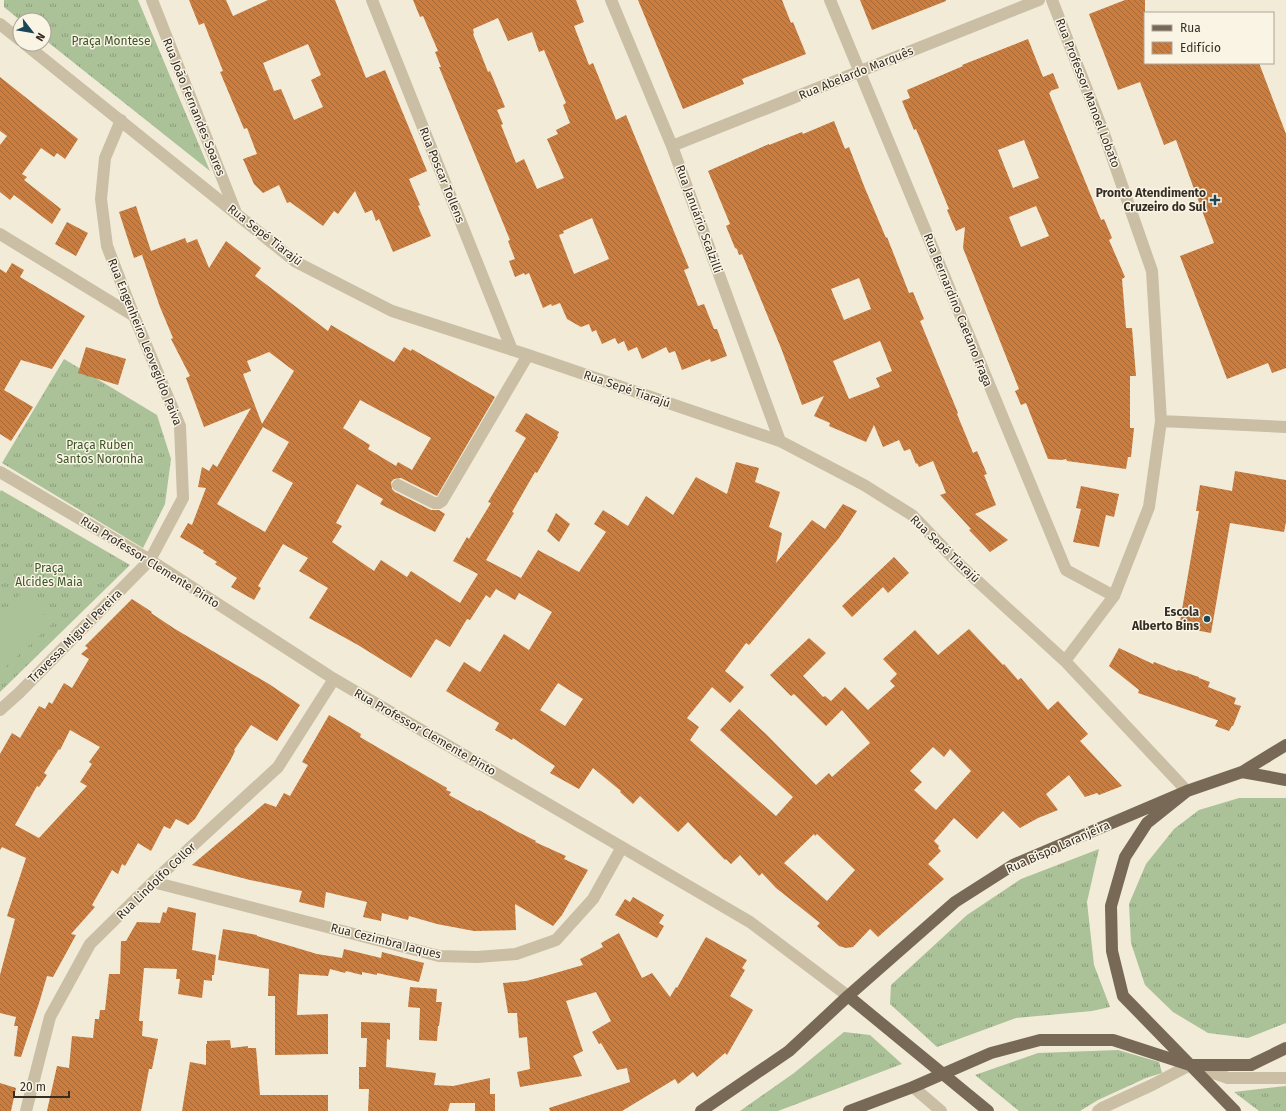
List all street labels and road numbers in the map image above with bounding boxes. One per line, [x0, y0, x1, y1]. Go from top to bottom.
street label: Rua Professor Manoel Lobato [1053, 16, 1123, 170]
street label: Rua João Fernandes Soares [160, 36, 228, 178]
street label: Rua Abelardo Marquês [797, 43, 916, 102]
street label: Rua Poscar Tollens [416, 125, 468, 225]
street label: Rua Januário Scalzilli [673, 163, 725, 275]
street label: Rua Sepé Tiarajú [225, 201, 305, 269]
street label: Rua Bernardino Caetano Fraga [921, 231, 995, 389]
street label: Rua Engenheiro Leovegildo Paiva [105, 256, 185, 428]
street label: Rua Sepé Tiarajú [582, 368, 672, 410]
street label: Rua Sepé Tiarajú [907, 512, 983, 586]
street label: Rua Professor Clemente Pinto [78, 513, 222, 611]
street label: Travessa Miguel Pereira [25, 586, 125, 686]
street label: Rua Professor Clemente Pinto [352, 686, 498, 778]
street label: Rua Bispo Laranjeira [1004, 818, 1112, 876]
street label: Rua Lindolfo Collor [114, 840, 199, 922]
street label: Rua Cezimbra Jaques [329, 920, 443, 962]

